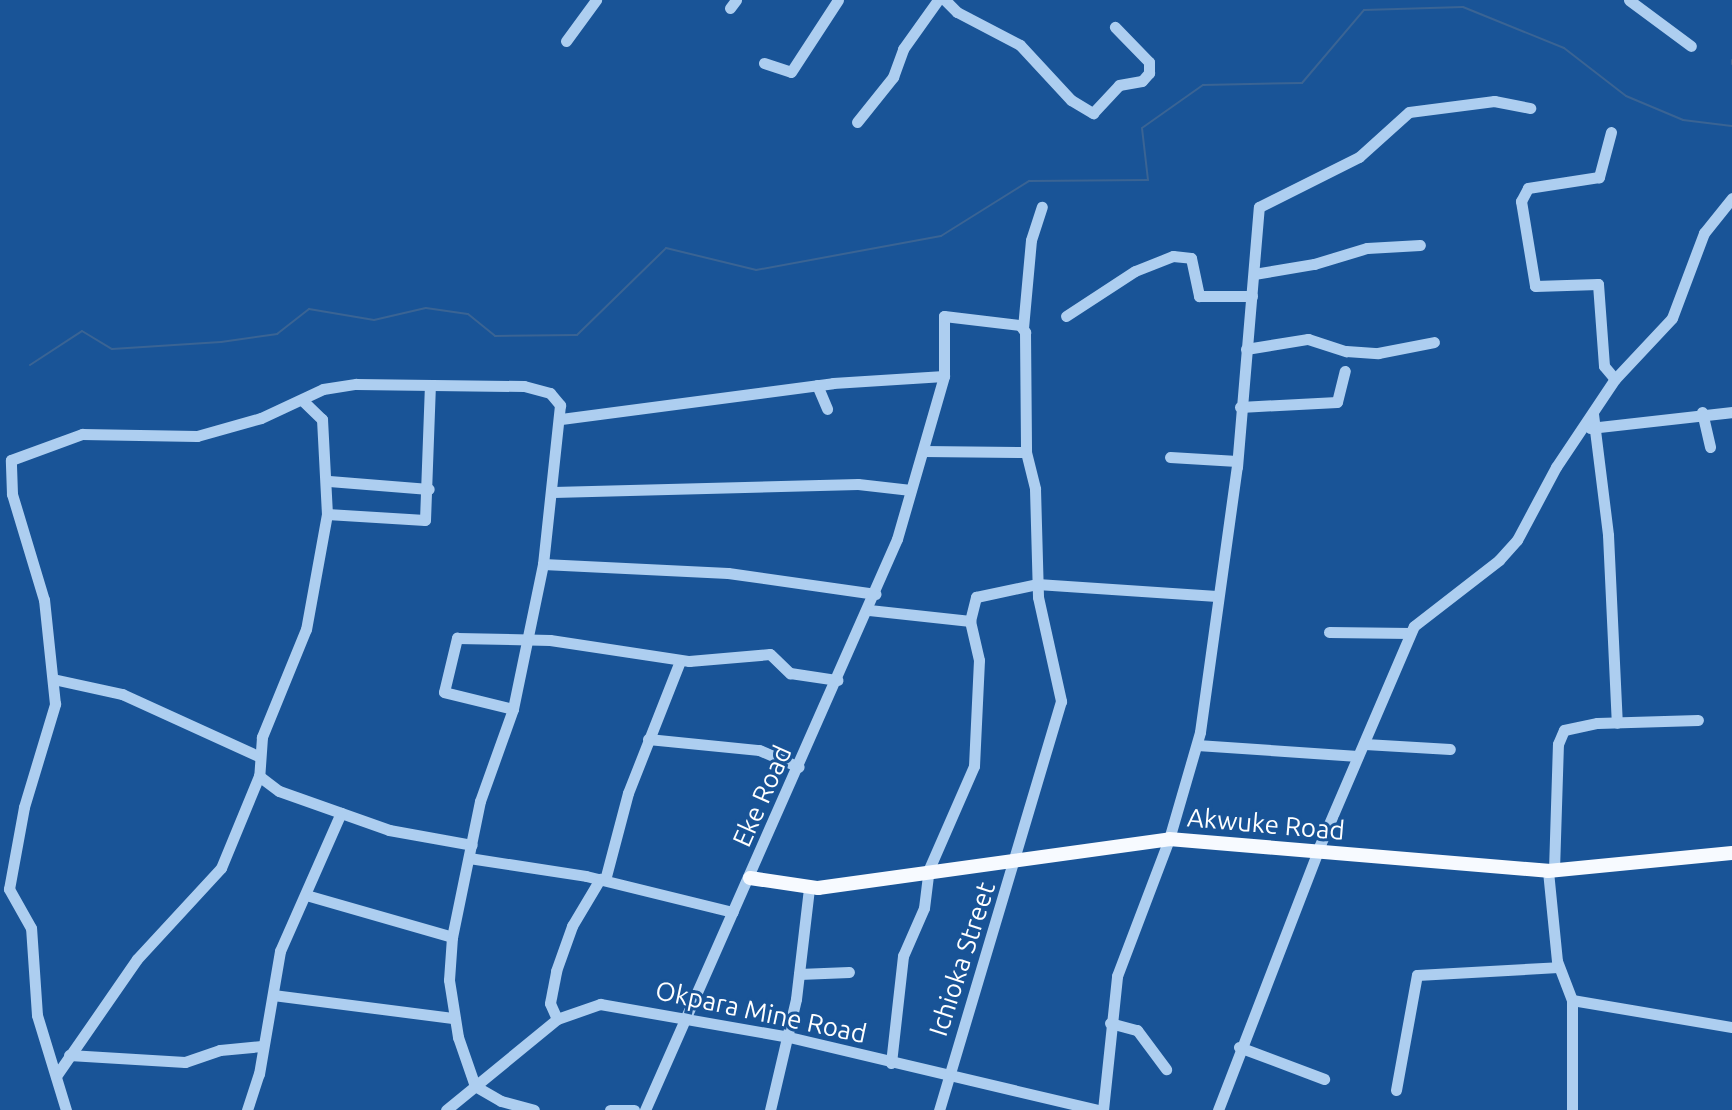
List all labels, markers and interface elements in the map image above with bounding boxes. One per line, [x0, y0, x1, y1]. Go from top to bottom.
street label: Eke Road [726, 741, 798, 851]
street label: Akwuke Road [1186, 802, 1346, 846]
street label: Ichioka Street [922, 878, 1002, 1040]
street label: Okpara Mine Road [653, 974, 869, 1050]

